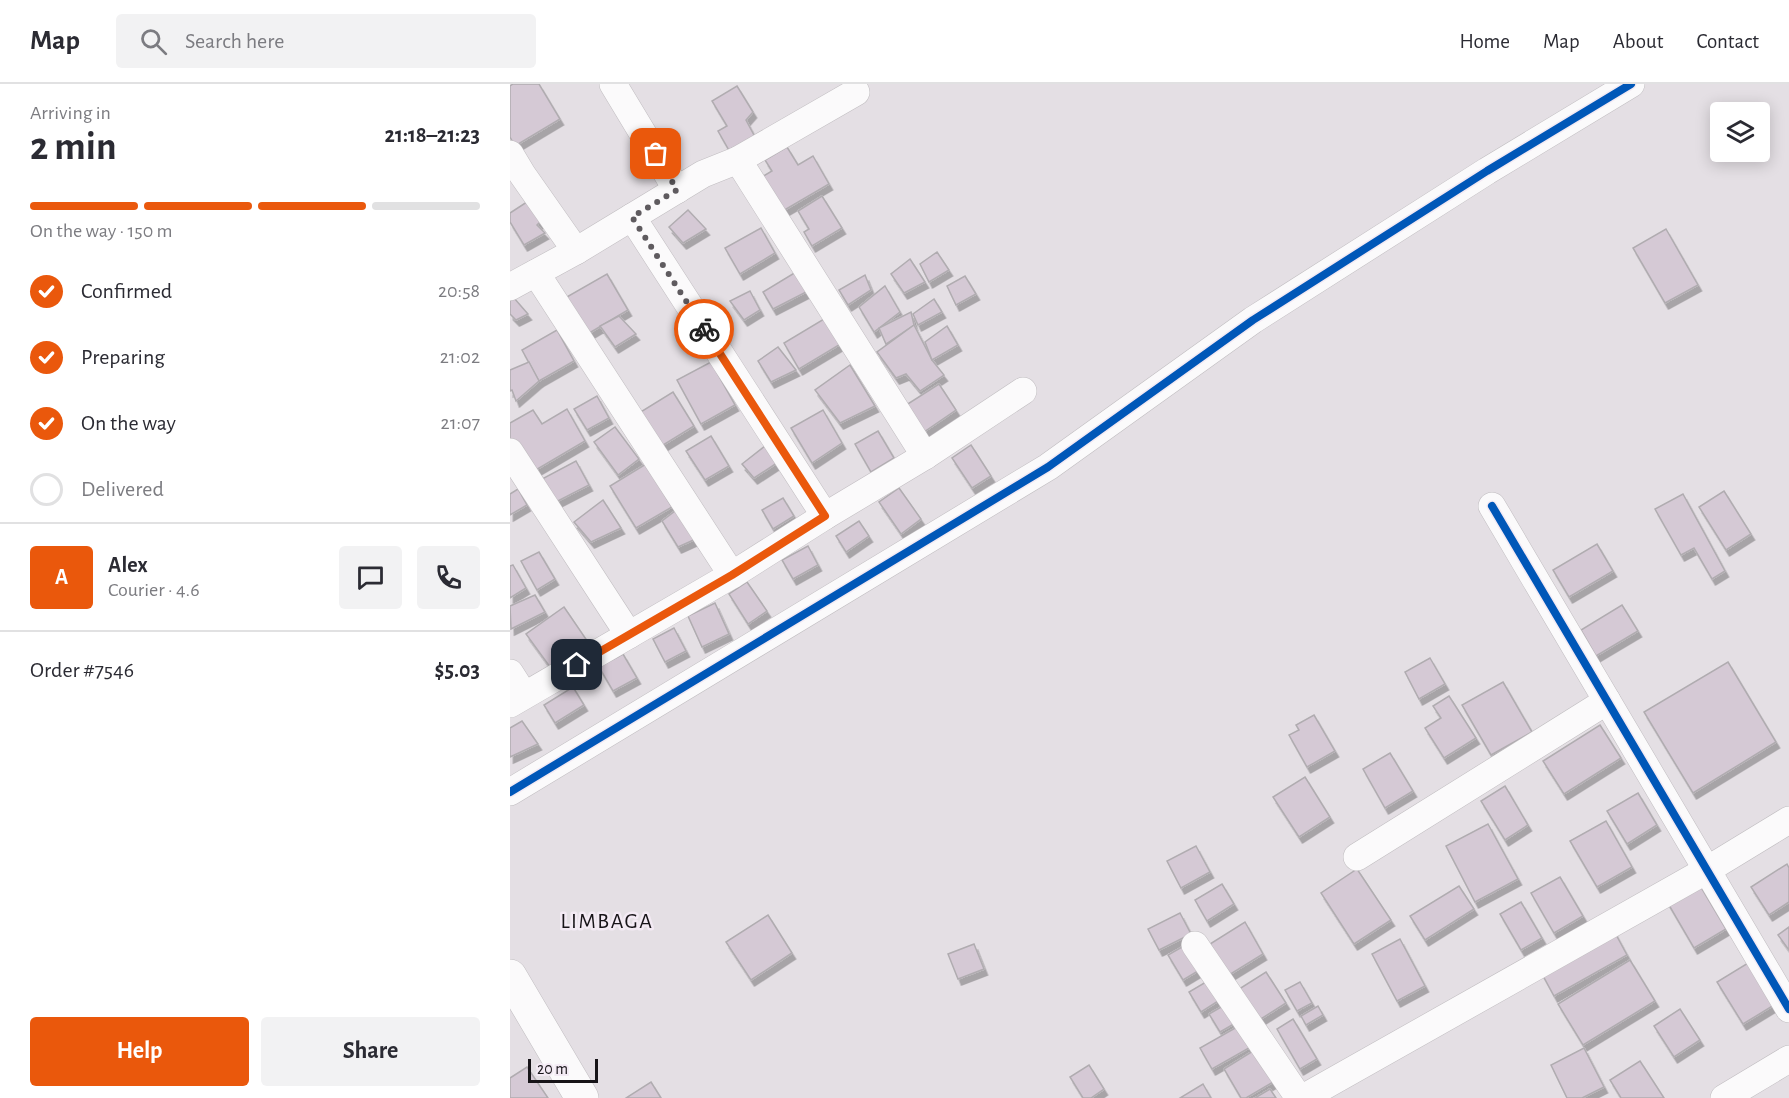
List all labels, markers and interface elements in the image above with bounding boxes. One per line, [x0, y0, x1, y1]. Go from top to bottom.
search box [116, 14, 536, 68]
icon: search [137, 25, 170, 58]
text: Map [30, 27, 80, 55]
text: Search here [185, 30, 284, 52]
text: Home [1459, 31, 1510, 52]
text: Map [1543, 31, 1580, 52]
text: About [1613, 31, 1663, 52]
text: Contact [1696, 31, 1759, 52]
map controls [1710, 102, 1770, 162]
button: layers [1710, 102, 1770, 162]
text: Arriving in [30, 103, 111, 123]
text: 21:18–21:23 [385, 124, 480, 146]
text: 2 min [30, 128, 117, 167]
pin [630, 128, 681, 179]
icon: bag [639, 137, 672, 170]
text: On the way · 150 m [30, 221, 173, 241]
icon: check [30, 275, 63, 308]
text: Confirmed [81, 280, 172, 302]
text: 20:58 [438, 281, 480, 301]
courier [674, 299, 734, 359]
icon: bike [688, 313, 721, 346]
icon: check [30, 341, 63, 374]
text: Preparing [81, 346, 165, 368]
text: 21:02 [440, 347, 480, 367]
icon: check [30, 407, 63, 440]
text: On the way [81, 412, 176, 434]
text: 21:07 [441, 413, 480, 433]
text: Delivered [81, 478, 164, 500]
button: chat [339, 546, 402, 609]
button: phone [417, 546, 480, 609]
text: Alex [108, 554, 148, 576]
text: A [55, 566, 68, 588]
text: Courier · 4.6 [108, 580, 200, 600]
pin [551, 639, 602, 690]
icon: home [560, 648, 593, 681]
text: Order #7546 [30, 659, 134, 681]
text: $5.03 [435, 659, 480, 681]
district label: LIMBAGA [560, 910, 654, 932]
button: Help [30, 1017, 249, 1086]
button: Share [261, 1017, 480, 1086]
scale bar [528, 1056, 598, 1084]
text: 20 m [537, 1061, 568, 1077]

